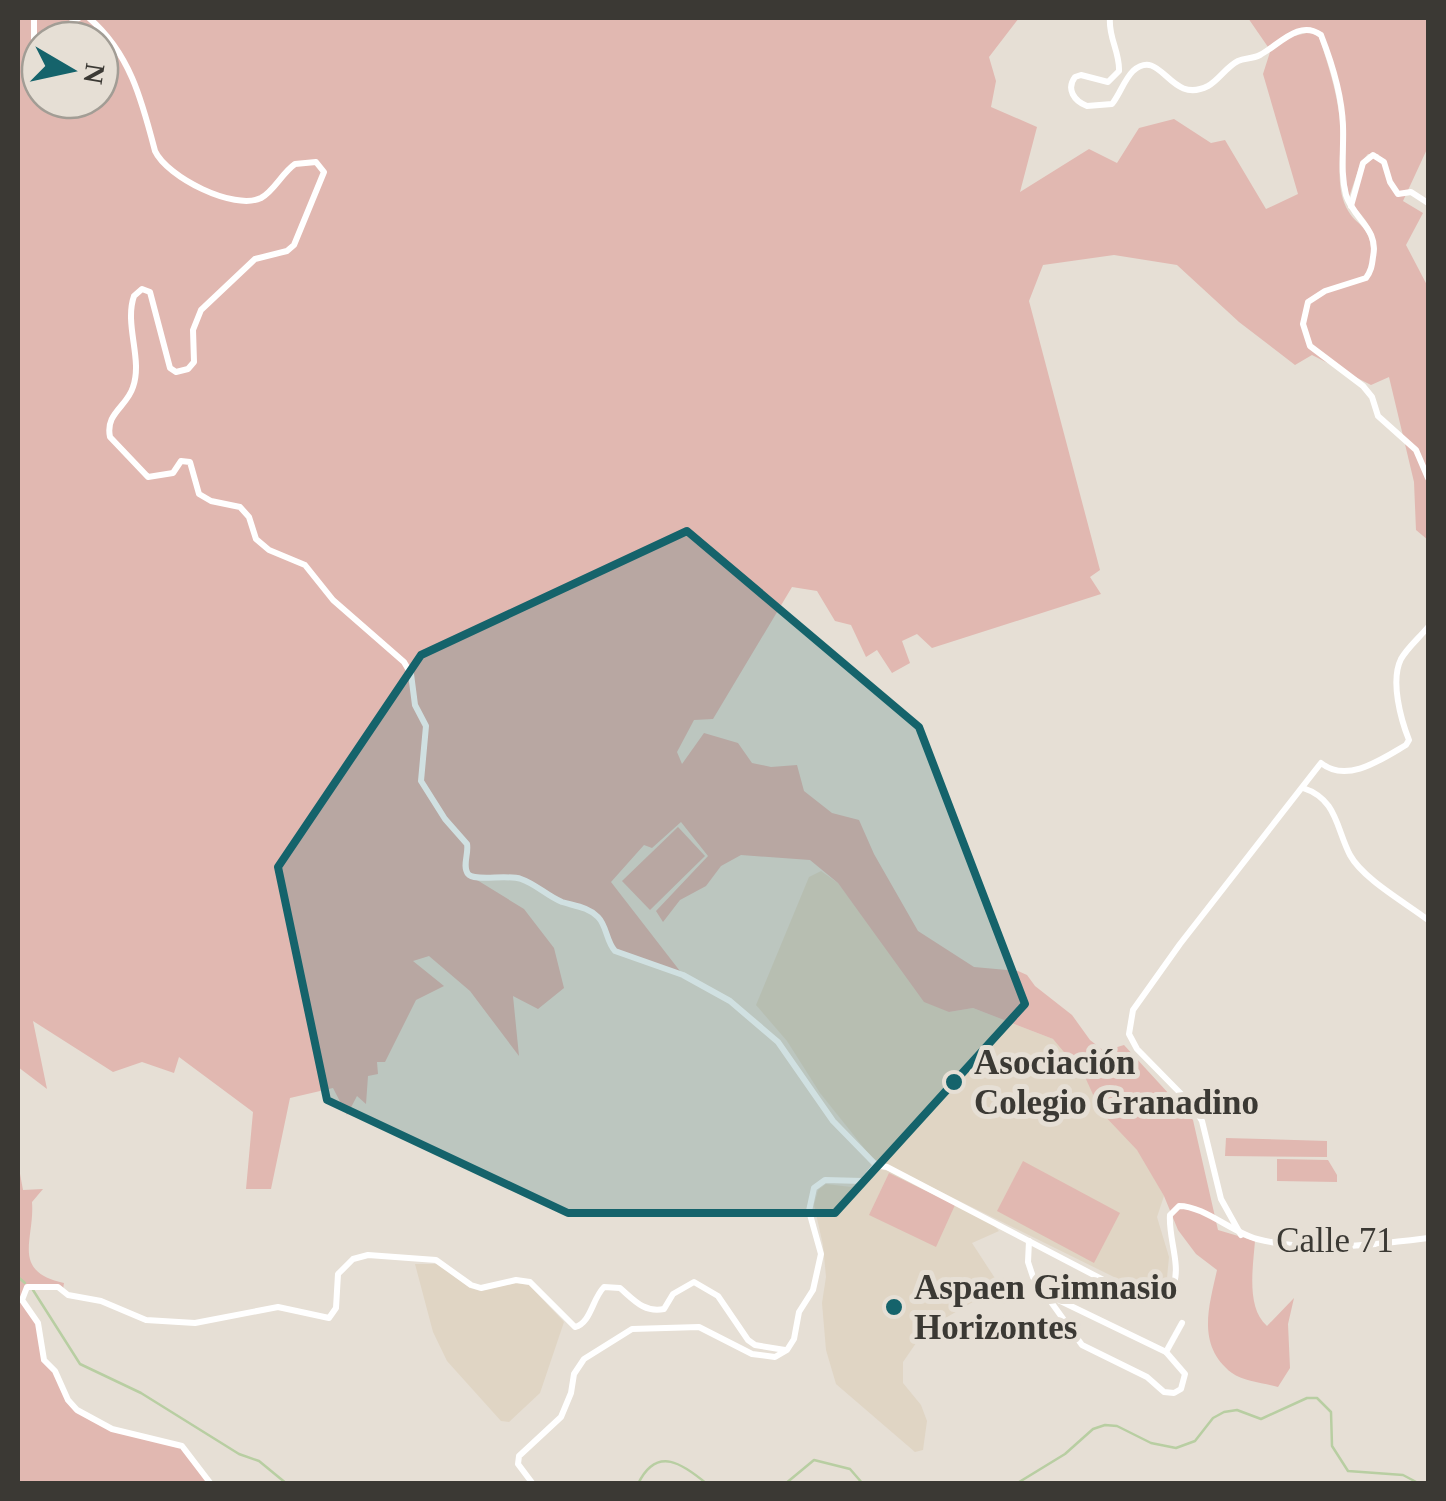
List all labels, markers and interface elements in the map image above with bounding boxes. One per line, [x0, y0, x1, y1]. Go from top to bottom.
north arrow [20, 20, 120, 120]
text: N [77, 61, 111, 86]
place label: Asociación Colegio Granadino [974, 1043, 1259, 1122]
marker: Asociación Colegio Granadino [943, 1071, 965, 1093]
street label: Calle 71 [1276, 1221, 1394, 1260]
place label: Aspaen Gimnasio Horizontes [914, 1268, 1178, 1347]
marker: Aspaen Gimnasio Horizontes [883, 1296, 905, 1318]

